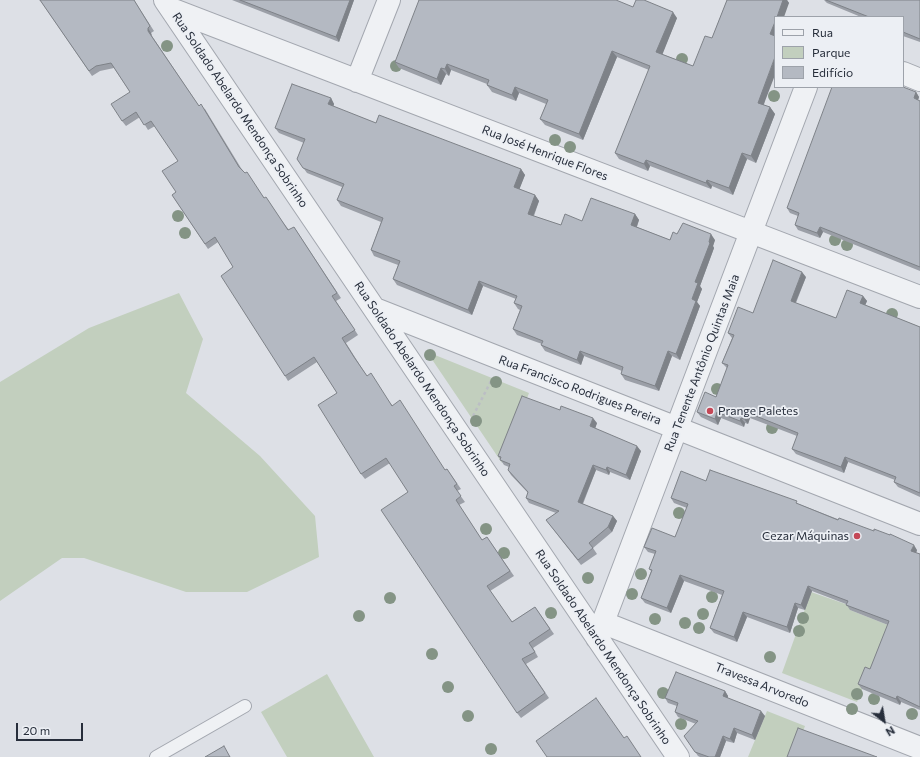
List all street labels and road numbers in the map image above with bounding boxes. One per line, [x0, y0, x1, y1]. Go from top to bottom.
street label: Rua Soldado Abelardo Mendonça Sobrinho [169, 10, 311, 210]
street label: Rua José Henrique Flores [480, 122, 610, 184]
street label: Rua Tenente Antônio Quintas Maia [661, 272, 743, 454]
street label: Rua Soldado Abelardo Mendonça Sobrinho [351, 279, 493, 479]
street label: Rua Francisco Rodrigues Pereira [497, 352, 663, 428]
street label: Rua Soldado Abelardo Mendonça Sobrinho [532, 547, 674, 747]
street label: Travessa Arvoredo [713, 660, 811, 710]

